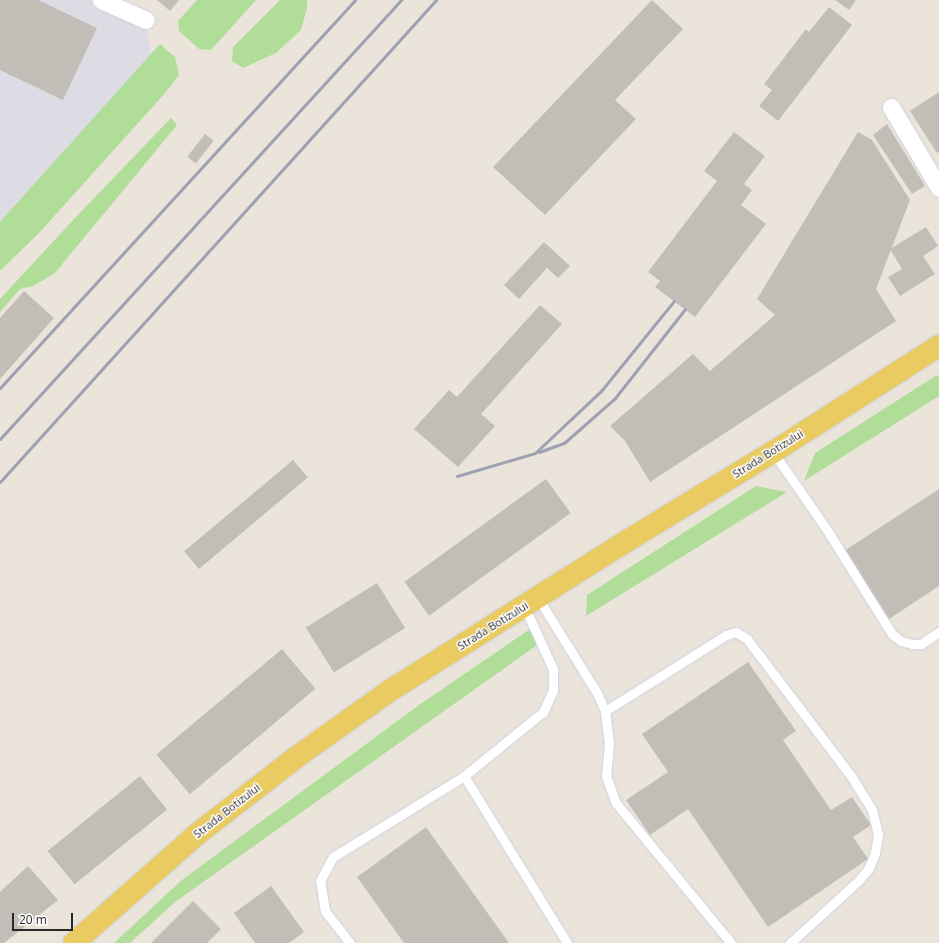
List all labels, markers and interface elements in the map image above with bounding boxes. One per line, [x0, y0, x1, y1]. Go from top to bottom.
street label: Strada Botizului [730, 427, 806, 481]
street label: Strada Botizului [455, 599, 531, 653]
street label: Strada Botizului [191, 781, 263, 841]
scale bar [14, 905, 75, 931]
text: 20 m [19, 911, 47, 928]

